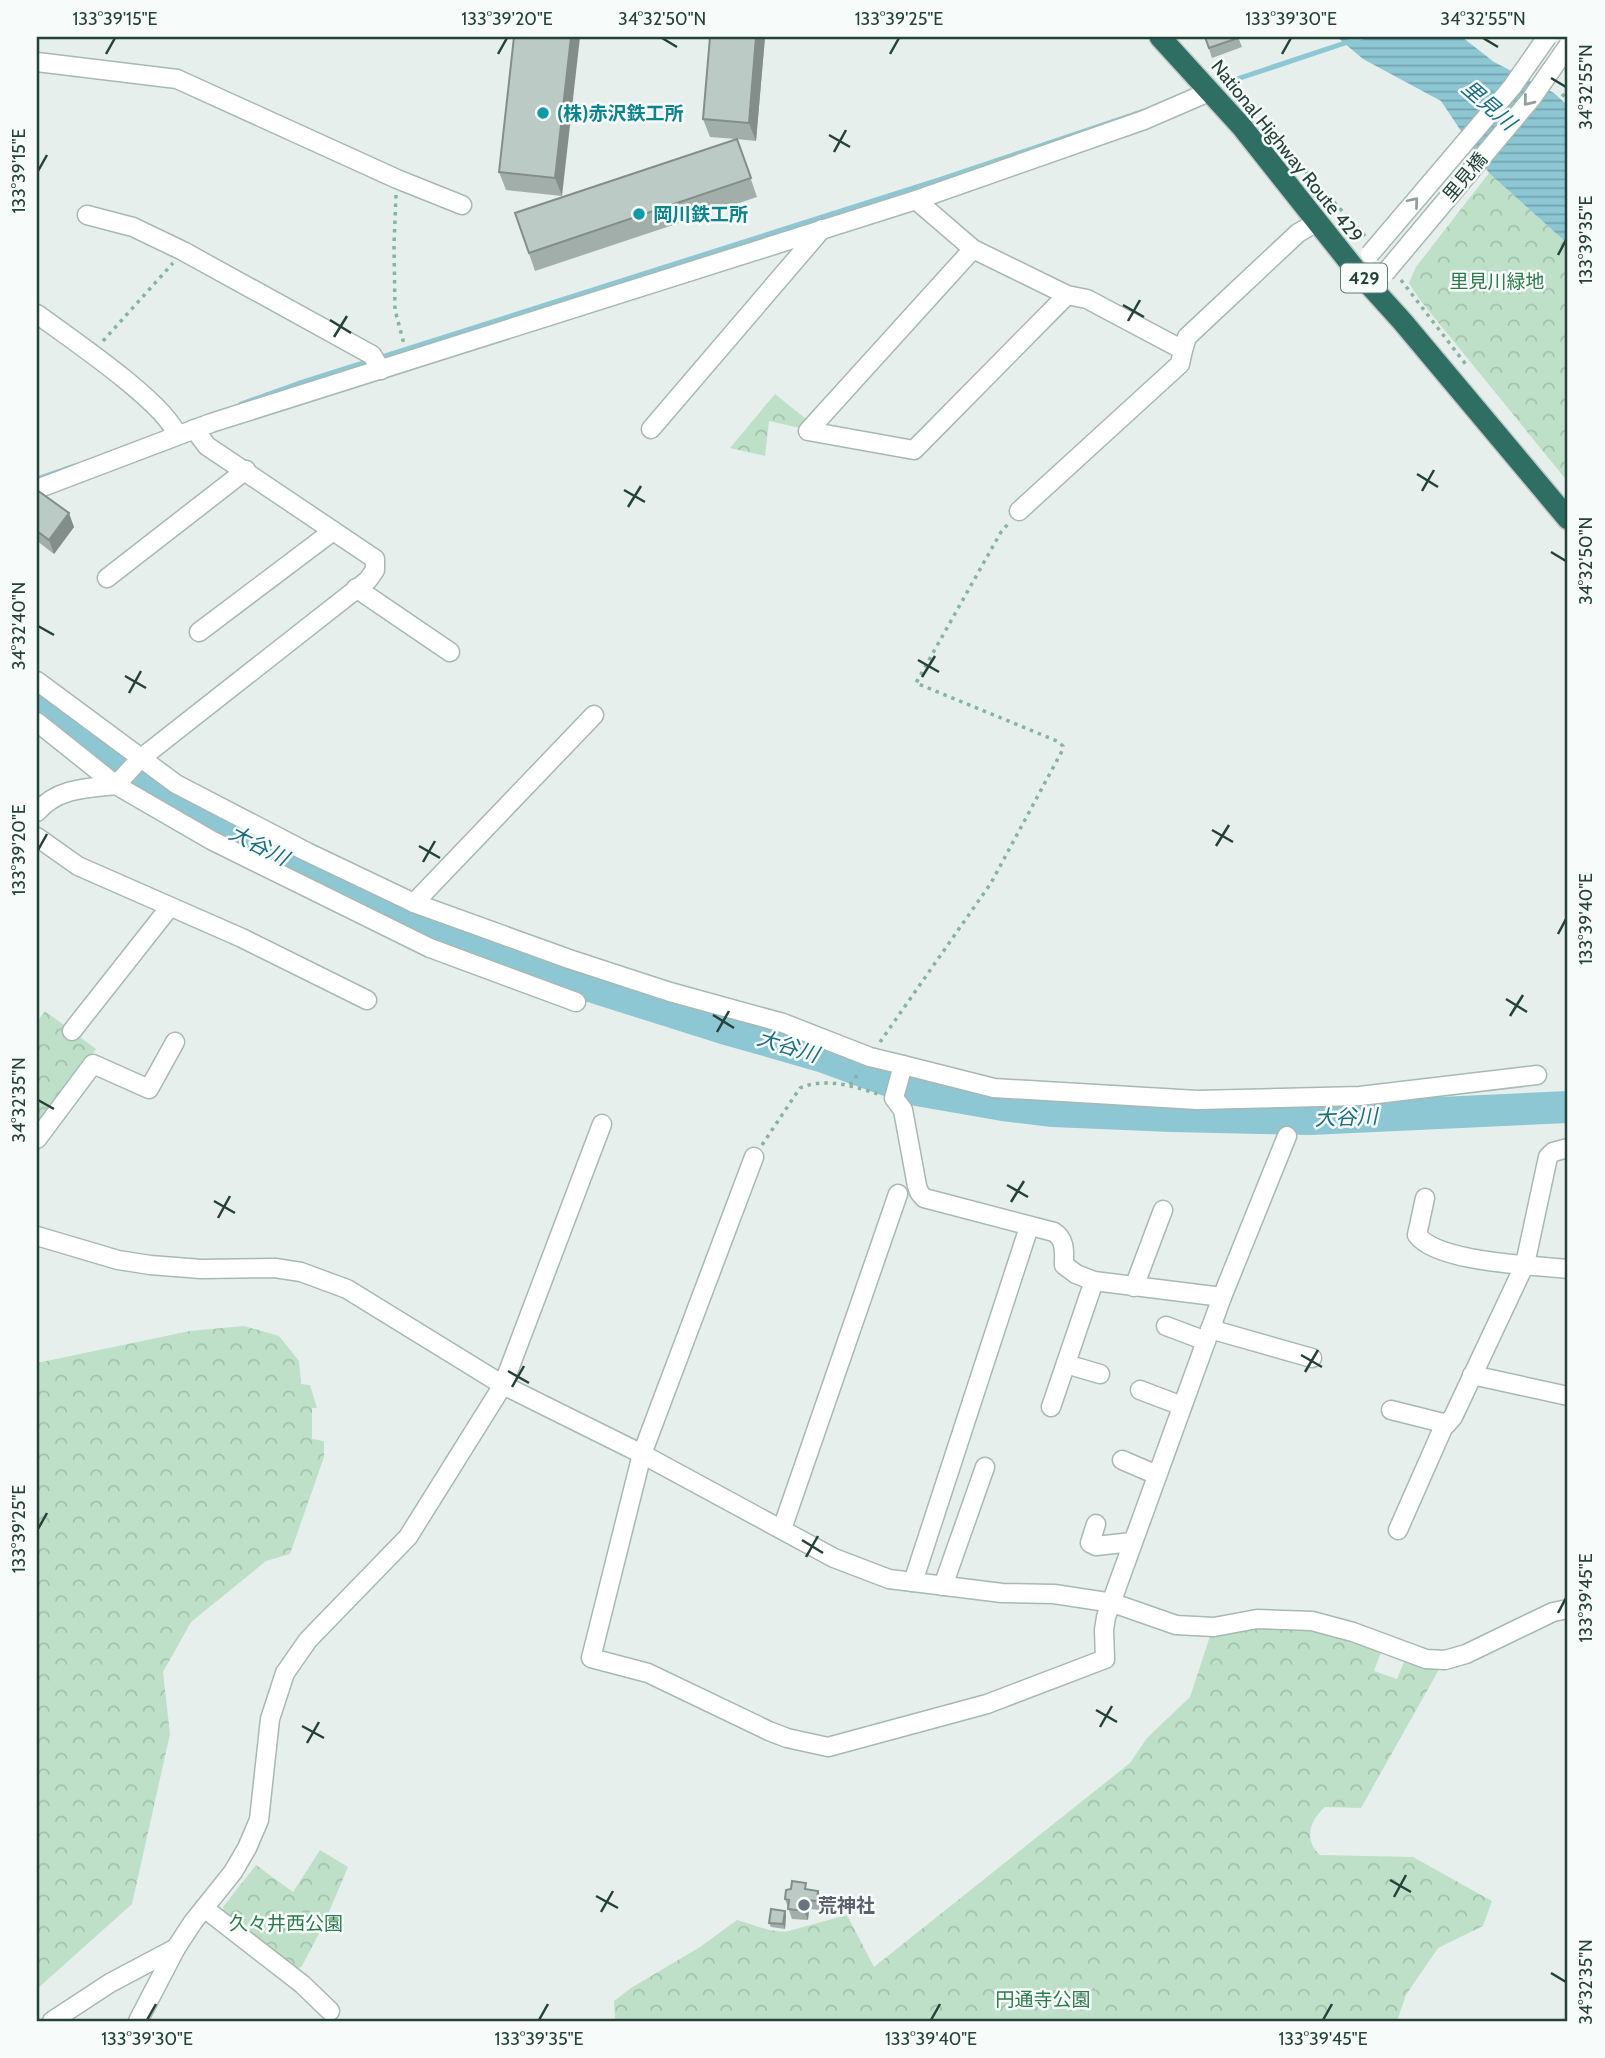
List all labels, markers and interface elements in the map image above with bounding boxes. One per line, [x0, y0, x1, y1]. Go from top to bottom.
text: 133°39'15"E [72, 8, 158, 30]
text: 133°39'20"E [461, 8, 553, 30]
text: 34°32'50"N [618, 8, 706, 30]
text: 133°39'25"E [855, 8, 943, 30]
text: 133°39'30"E [1245, 8, 1337, 30]
text: 34°32'55"N [1440, 8, 1526, 30]
text: 34°32'55"N [1575, 44, 1597, 130]
street label: National Highway Route 429 [1206, 55, 1368, 247]
water label: 里見川 [1457, 75, 1522, 136]
one-way arrow [1524, 94, 1537, 106]
place label: (株)赤沢鉄工所 [557, 102, 683, 125]
marker: (株)赤沢鉄工所 [535, 105, 551, 121]
text: 133°39'15"E [8, 128, 30, 214]
street label: 里見橋 [1438, 148, 1492, 206]
text: 133°39'35"E [1575, 196, 1597, 284]
one-way arrow [1406, 197, 1418, 210]
place label: 岡川鉄工所 [653, 203, 748, 226]
marker: 岡川鉄工所 [631, 206, 647, 222]
road number: 429 [1341, 264, 1387, 292]
park label: 里見川緑地 [1449, 270, 1545, 293]
text: 34°32'50"N [1575, 517, 1597, 605]
text: 34°32'40"N [8, 582, 30, 670]
text: 133°39'20"E [8, 804, 30, 896]
water label: 大谷川 [225, 820, 295, 871]
text: 133°39'40"E [1575, 873, 1597, 965]
water label: 大谷川 [754, 1025, 824, 1068]
text: 34°32'35"N [8, 1057, 30, 1143]
water label: 大谷川 [1314, 1103, 1380, 1131]
text: 133°39'25"E [8, 1485, 30, 1573]
text: 133°39'45"E [1575, 1553, 1597, 1643]
place label: 荒神社 [818, 1894, 875, 1917]
marker: 荒神社 [796, 1897, 812, 1913]
park label: 久々井西公園 [229, 1912, 343, 1935]
text: 34°32'35"N [1575, 1939, 1597, 2025]
park label: 円通寺公園 [995, 1988, 1091, 2011]
text: 133°39'30"E [101, 2028, 193, 2050]
text: 133°39'35"E [495, 2028, 583, 2050]
text: 133°39'40"E [885, 2028, 977, 2050]
text: 133°39'45"E [1278, 2028, 1368, 2050]

